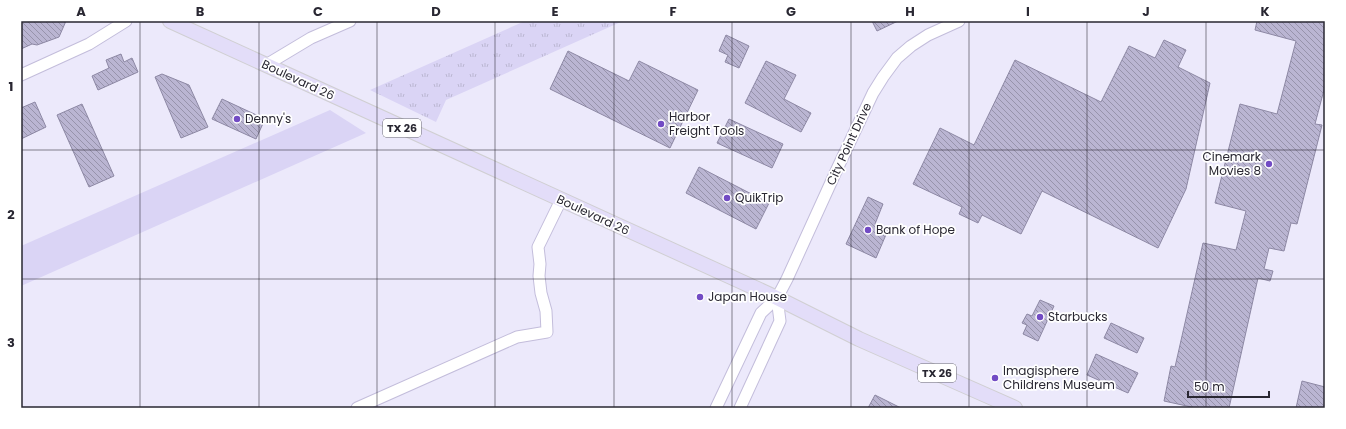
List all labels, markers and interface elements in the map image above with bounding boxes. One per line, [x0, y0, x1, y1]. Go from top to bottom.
text: A [76, 2, 86, 21]
text: B [196, 2, 205, 21]
text: C [313, 2, 323, 21]
text: D [431, 2, 441, 21]
text: E [551, 2, 559, 21]
text: F [669, 2, 677, 21]
text: G [786, 2, 796, 21]
text: H [905, 2, 915, 21]
text: I [1026, 2, 1030, 21]
text: J [1142, 2, 1150, 21]
text: K [1260, 2, 1270, 21]
street label: Boulevard 26 [259, 55, 337, 104]
text: 1 [9, 77, 13, 96]
street label: City Point Drive [822, 100, 875, 188]
place label: Harbor Freight Tools [669, 108, 744, 139]
place label: Denny's [245, 110, 291, 127]
marker: Denny's [232, 114, 242, 124]
road number: TX 26 [383, 119, 421, 137]
marker: Harbor Freight Tools [656, 119, 666, 129]
place label: Cinemark Movies 8 [1203, 148, 1262, 179]
marker: Cinemark Movies 8 [1264, 159, 1274, 169]
place label: QuikTrip [735, 189, 783, 206]
street label: Boulevard 26 [554, 190, 632, 239]
marker: QuikTrip [722, 193, 732, 203]
text: 2 [7, 205, 15, 224]
place label: Bank of Hope [876, 221, 955, 238]
marker: Bank of Hope [863, 225, 873, 235]
place label: Japan House [708, 288, 787, 305]
marker: Japan House [695, 292, 705, 302]
place label: Starbucks [1048, 308, 1108, 325]
marker: Starbucks [1035, 312, 1045, 322]
text: 3 [7, 333, 15, 352]
place label: Imagisphere Childrens Museum [1003, 362, 1115, 393]
road number: TX 26 [918, 364, 956, 382]
marker: Imagisphere Childrens Museum [990, 373, 1000, 383]
scale bar [1188, 373, 1269, 399]
text: 50 m [1194, 378, 1225, 395]

